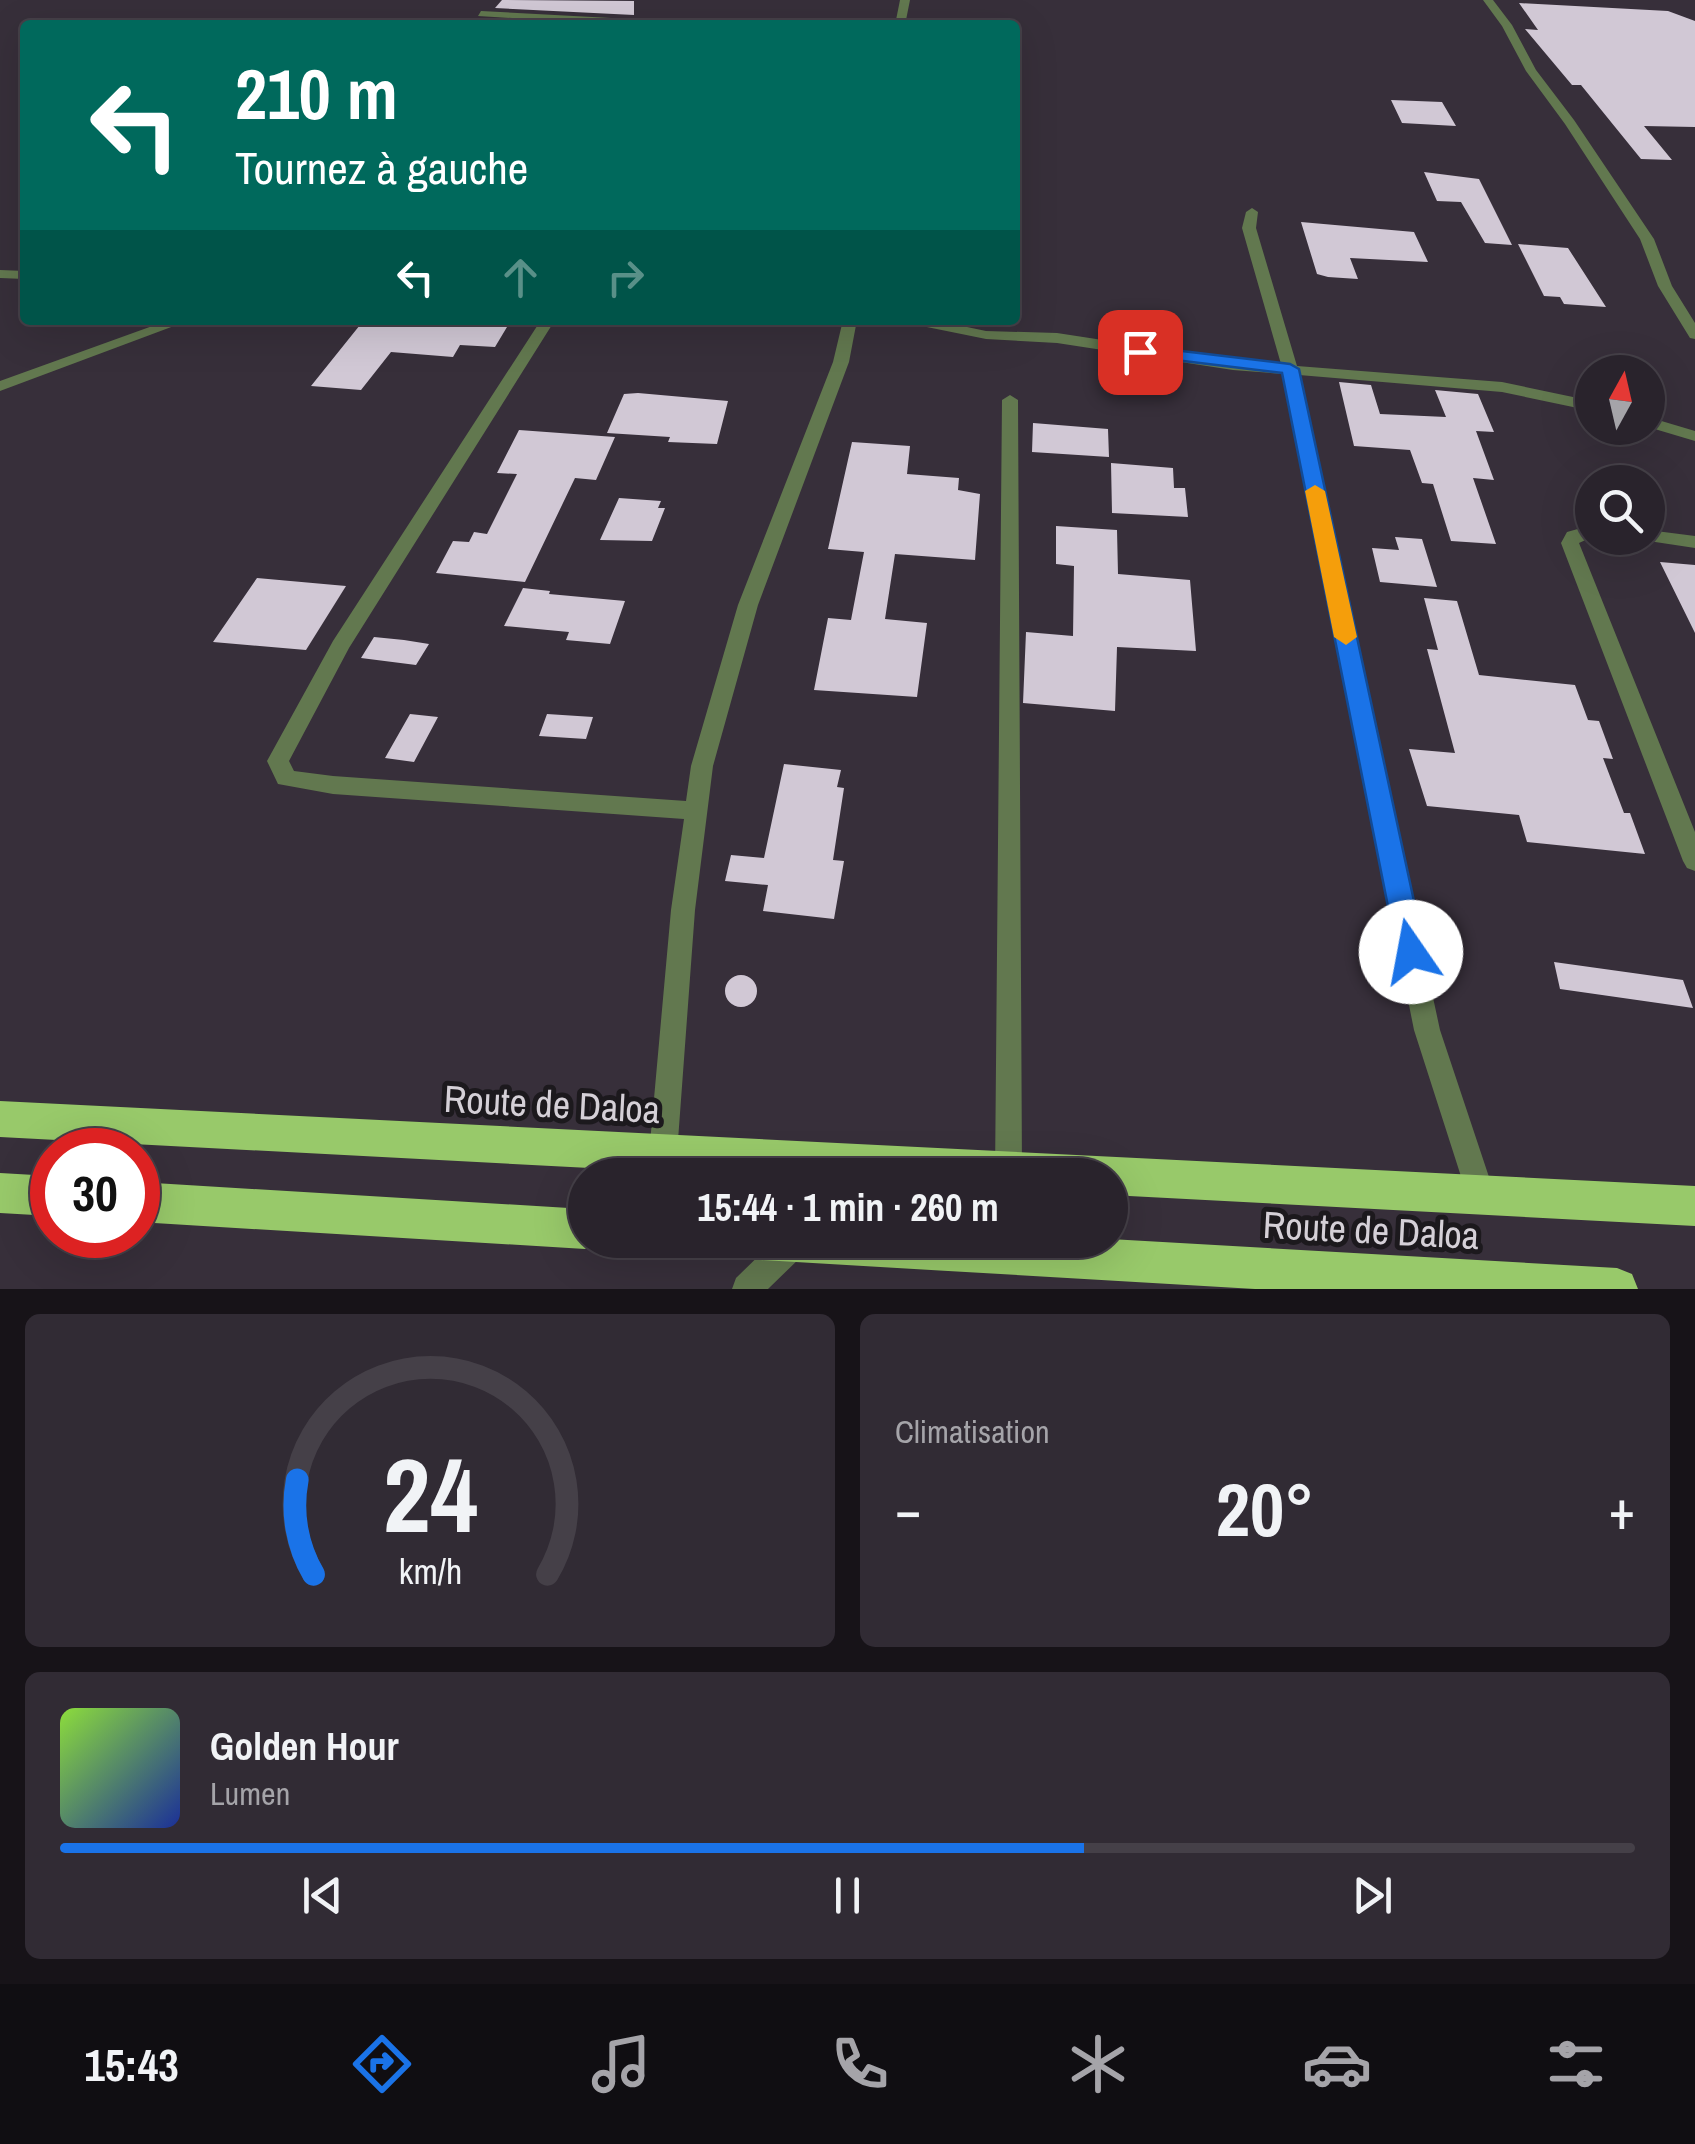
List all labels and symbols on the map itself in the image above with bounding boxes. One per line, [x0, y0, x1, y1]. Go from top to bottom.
pin [1098, 310, 1183, 395]
north arrow [1575, 355, 1665, 445]
position arrow [1359, 900, 1463, 1004]
street label: Route de Daloa [443, 1073, 661, 1135]
speed limit sign: 30 [30, 1128, 160, 1258]
street label: Route de Daloa [1262, 1199, 1480, 1261]

